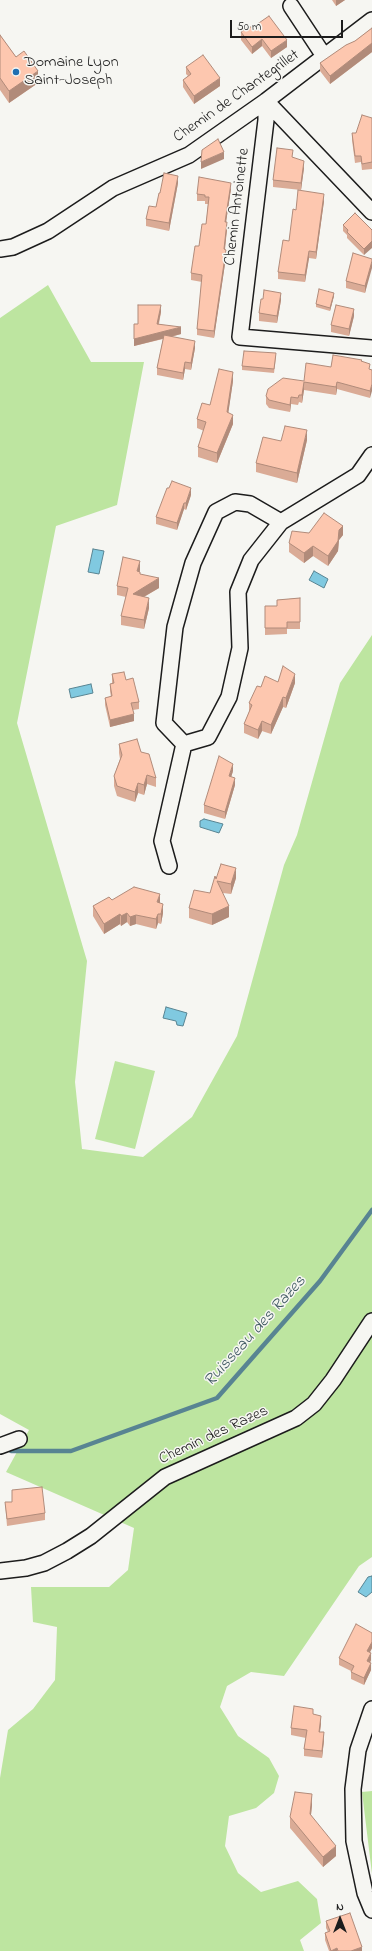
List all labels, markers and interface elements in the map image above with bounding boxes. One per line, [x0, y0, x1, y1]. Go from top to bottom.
scale bar [232, 12, 345, 38]
text: 50 m [237, 18, 261, 36]
street label: Chemin de Chantegrillet [170, 46, 304, 148]
place label: Domaine Lyon Saint-Joseph [24, 53, 119, 91]
marker: Domaine Lyon Saint-Joseph [11, 67, 21, 77]
street label: Chemin Antoinette [221, 147, 255, 267]
water label: Ruisseau des Razes [201, 1272, 311, 1392]
street label: Chemin des Razes [156, 1402, 272, 1470]
north arrow [320, 1899, 360, 1939]
text: N [336, 1899, 344, 1915]

